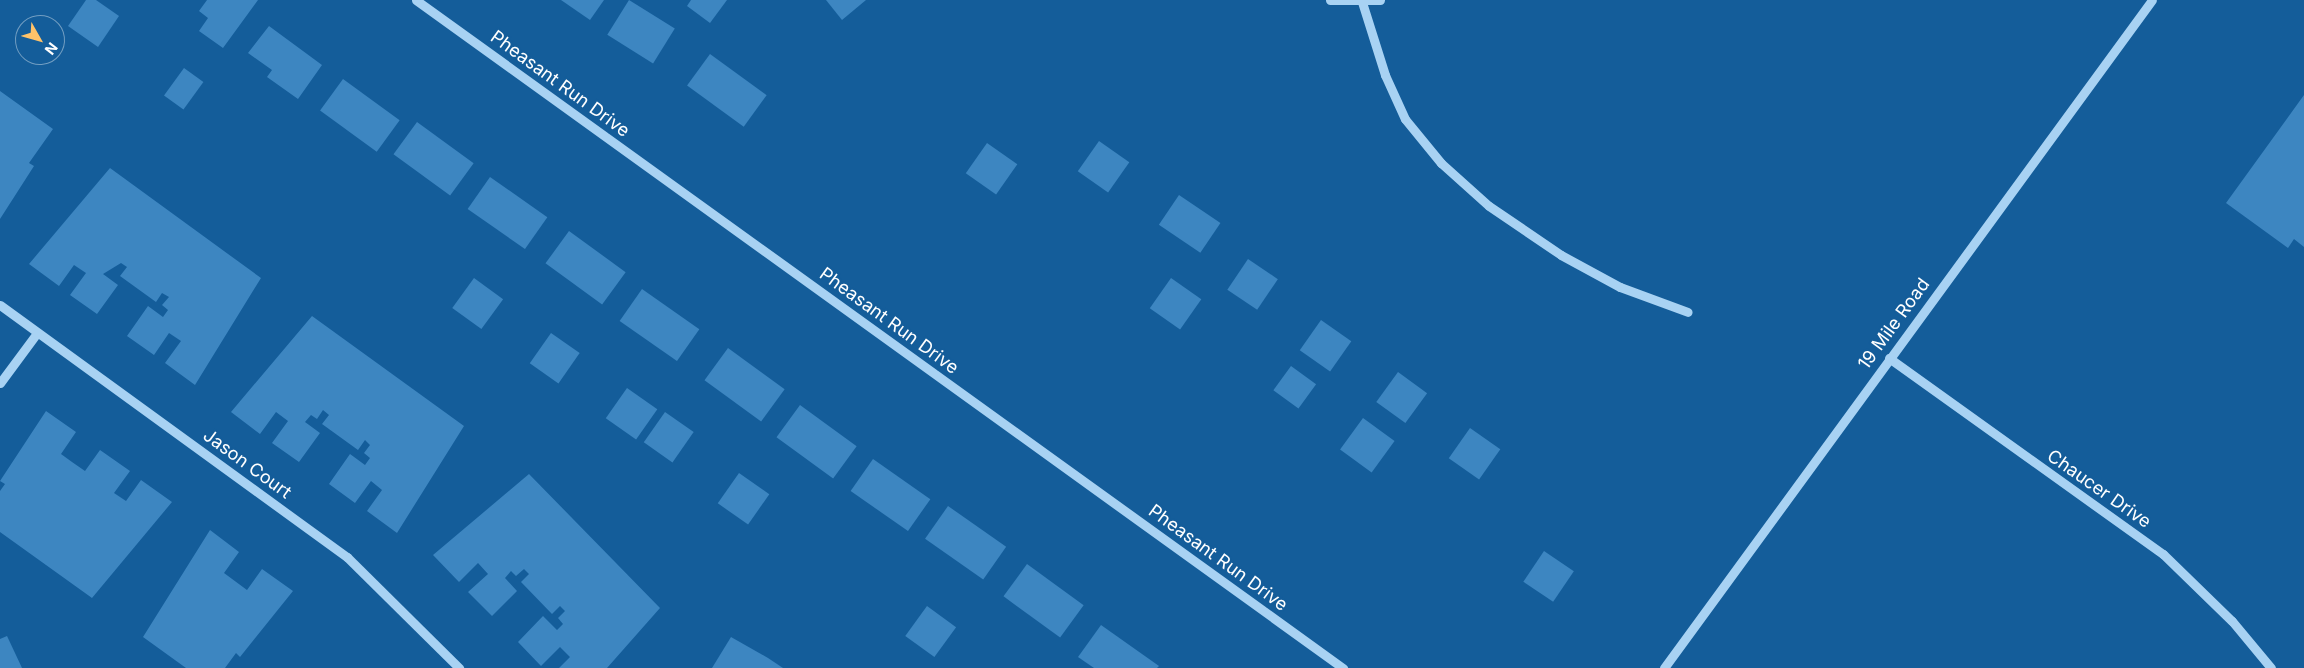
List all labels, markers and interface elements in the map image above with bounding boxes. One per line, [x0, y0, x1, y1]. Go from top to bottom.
north arrow [15, 15, 65, 65]
street label: Pheasant Run Drive [486, 26, 634, 142]
text: N [41, 39, 61, 58]
street label: Pheasant Run Drive [815, 263, 963, 379]
street label: 19 Mile Road [1854, 274, 1934, 374]
street label: Jason Court [199, 425, 295, 503]
street label: Chaucer Drive [2043, 445, 2155, 533]
street label: Pheasant Run Drive [1144, 500, 1292, 616]

